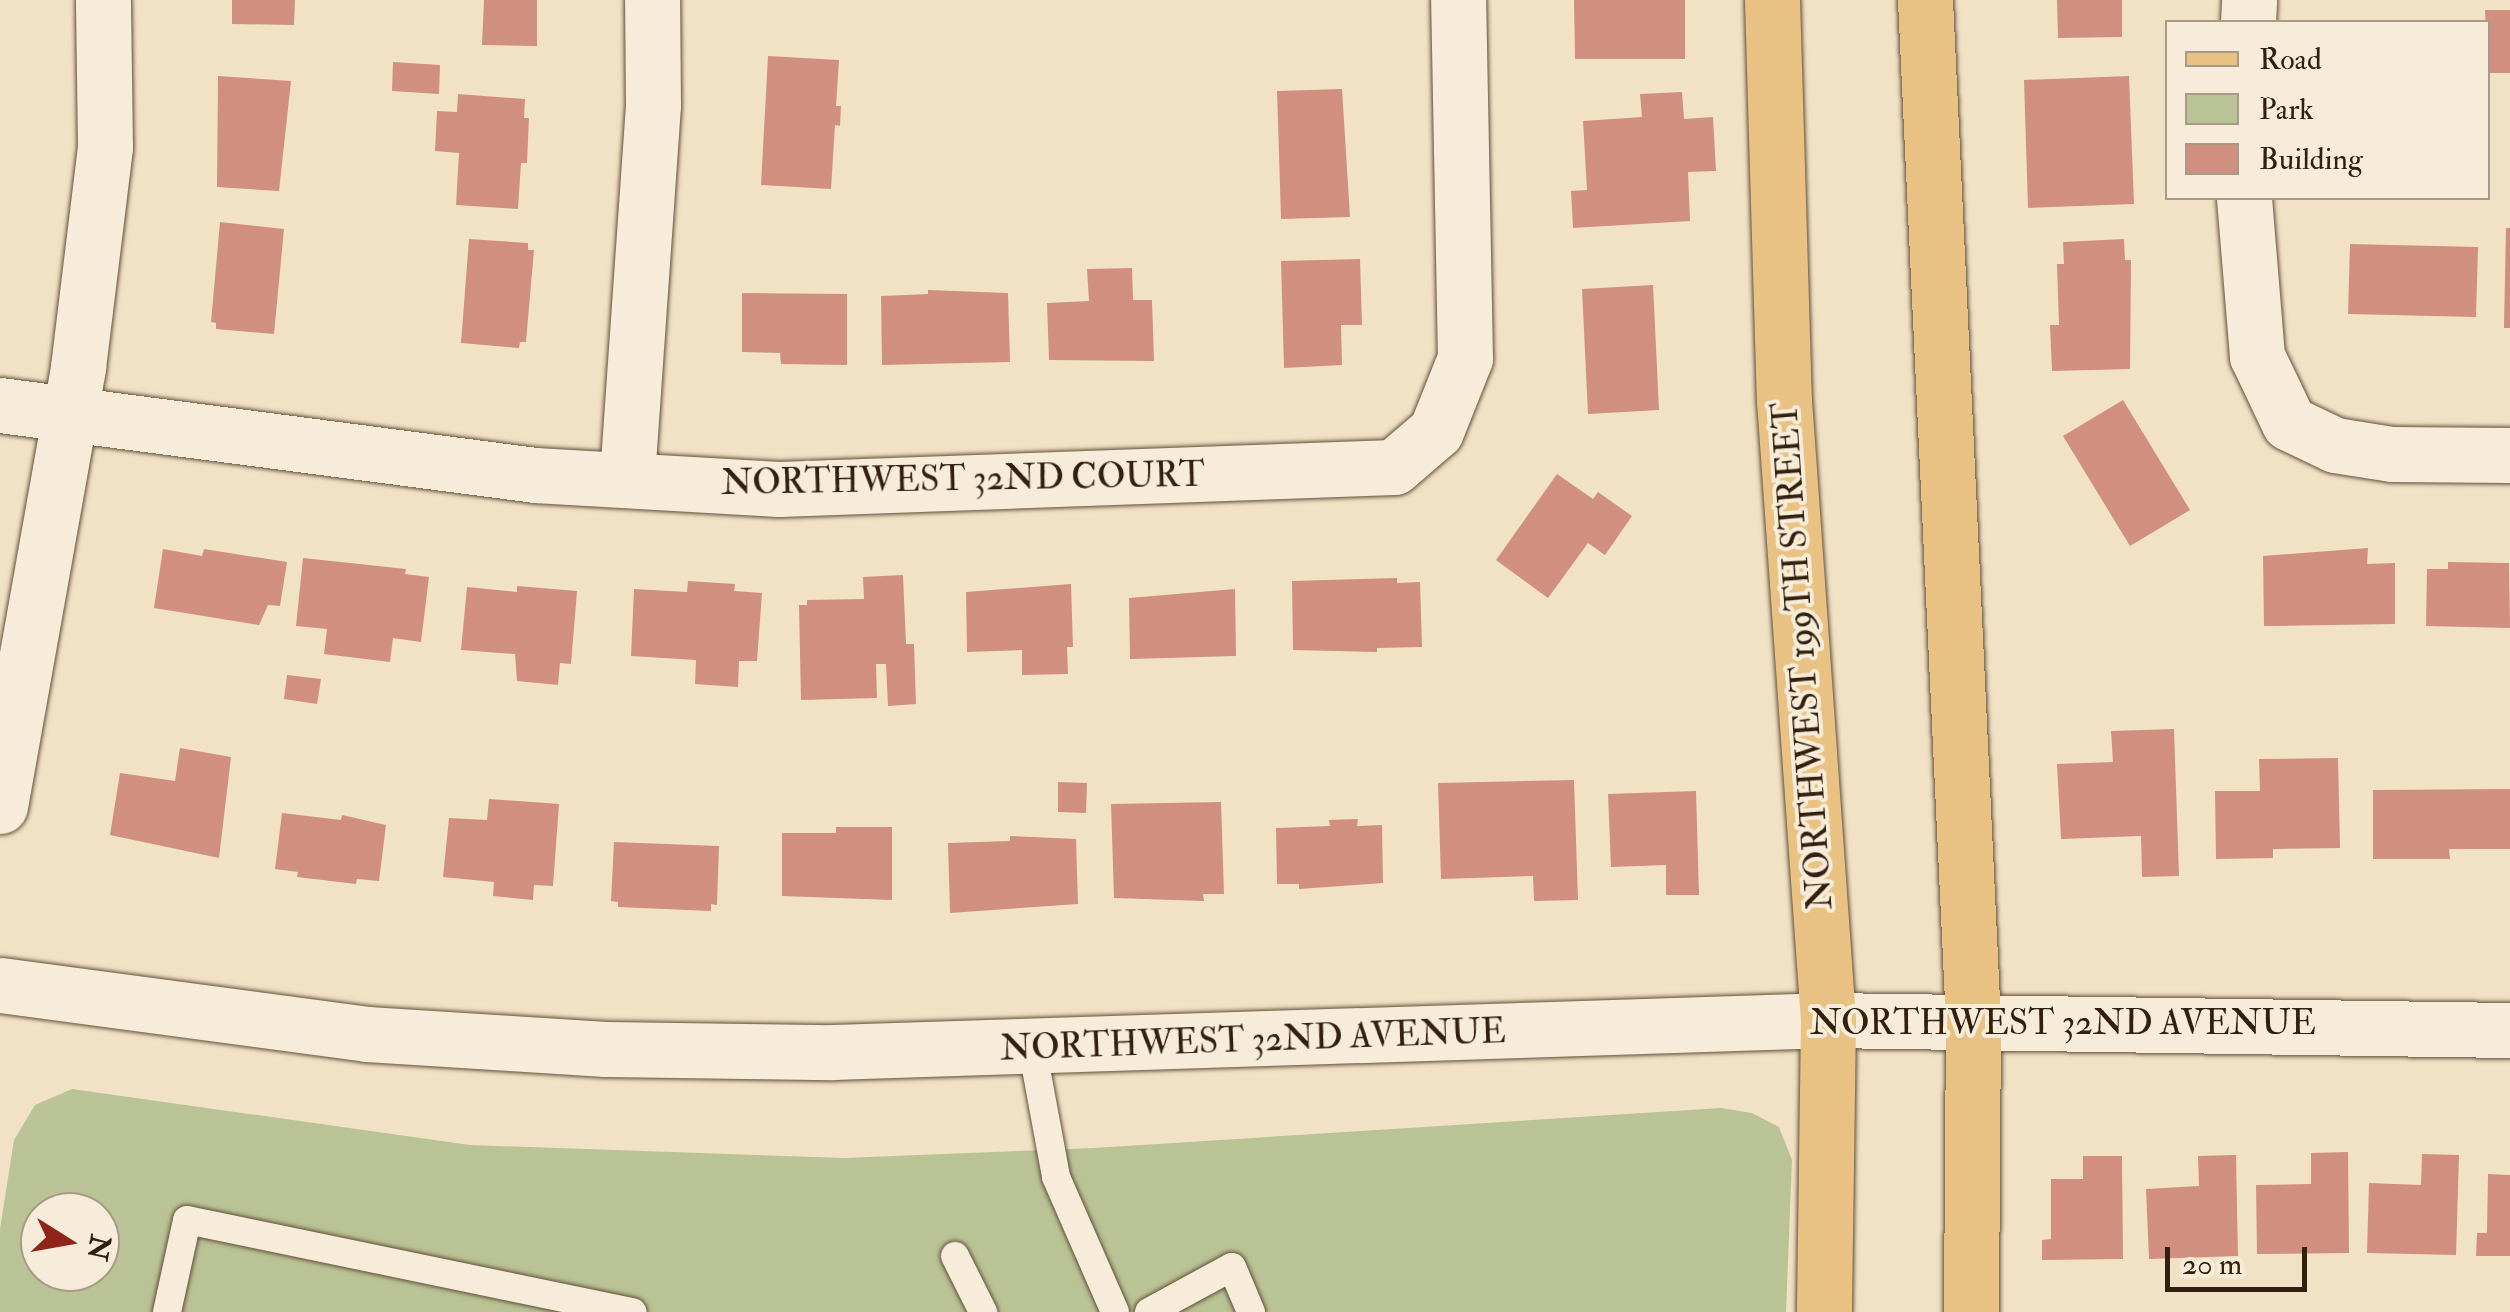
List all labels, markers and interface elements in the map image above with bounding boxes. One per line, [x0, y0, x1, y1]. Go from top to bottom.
legend [2165, 20, 2490, 200]
text: Road [2259, 41, 2322, 78]
text: Park [2259, 91, 2314, 128]
text: Building [2259, 141, 2363, 178]
street label: NORTHWEST 199TH STREET [1764, 401, 1842, 911]
street label: NORTHWEST 32ND COURT [721, 454, 1205, 504]
street label: NORTHWEST 32ND AVENUE [1810, 1002, 2316, 1044]
street label: NORTHWEST 32ND AVENUE [999, 1010, 1507, 1070]
north arrow [20, 1192, 120, 1292]
scale bar [2170, 1227, 2312, 1289]
text: N [78, 1232, 118, 1263]
text: 20 m [2182, 1246, 2242, 1283]

